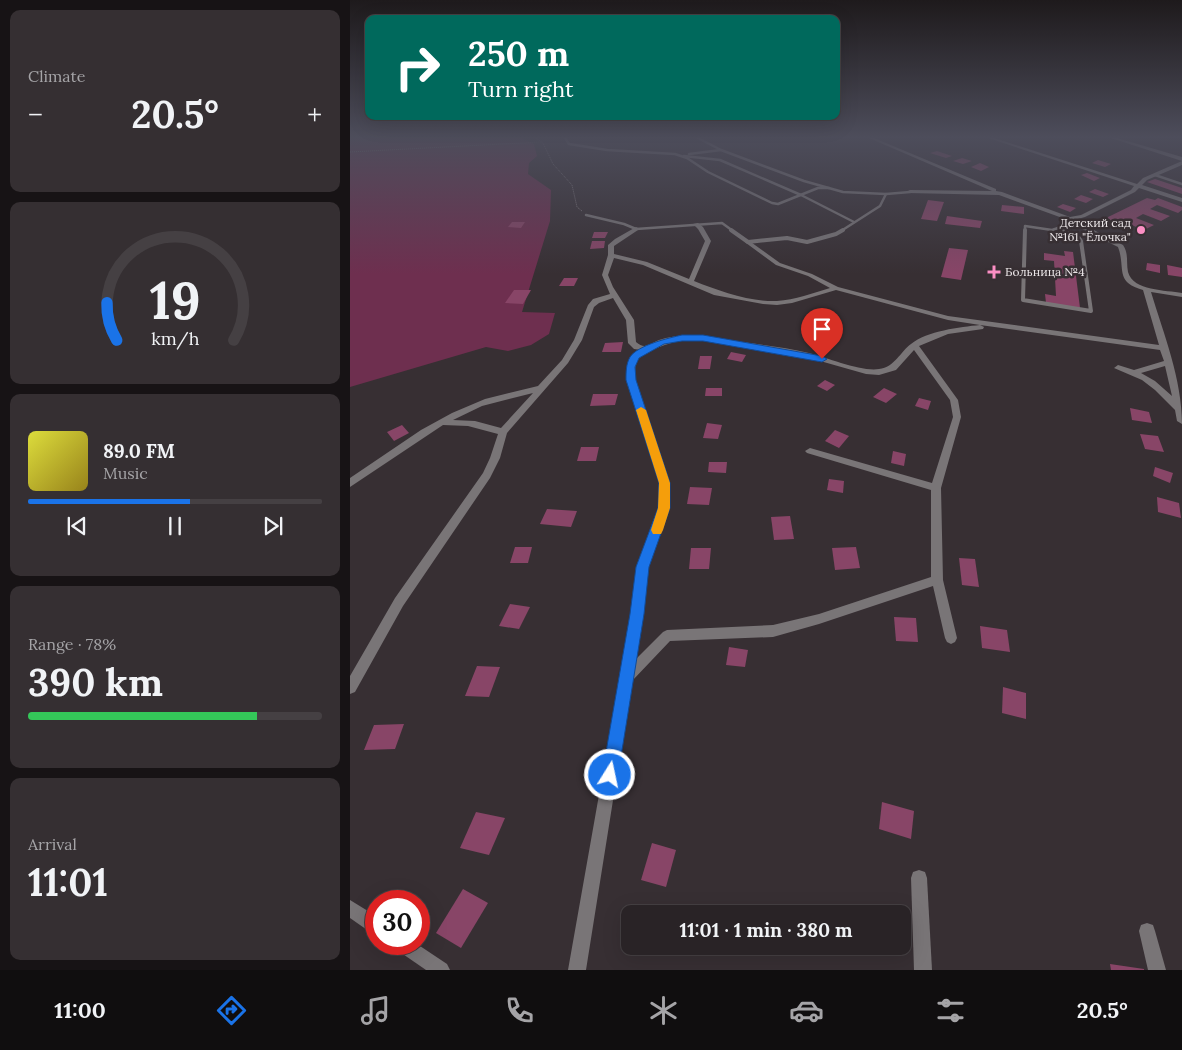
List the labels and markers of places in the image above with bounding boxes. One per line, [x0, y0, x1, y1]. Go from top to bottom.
place label: Детский сад №161 "Ёлочка" [1049, 215, 1131, 244]
marker: Детский сад №161 "Ёлочка" [1135, 224, 1147, 236]
place label: Больница №4 [1005, 264, 1085, 279]
marker: Больница №4 [987, 265, 1001, 279]
pin [801, 308, 843, 359]

